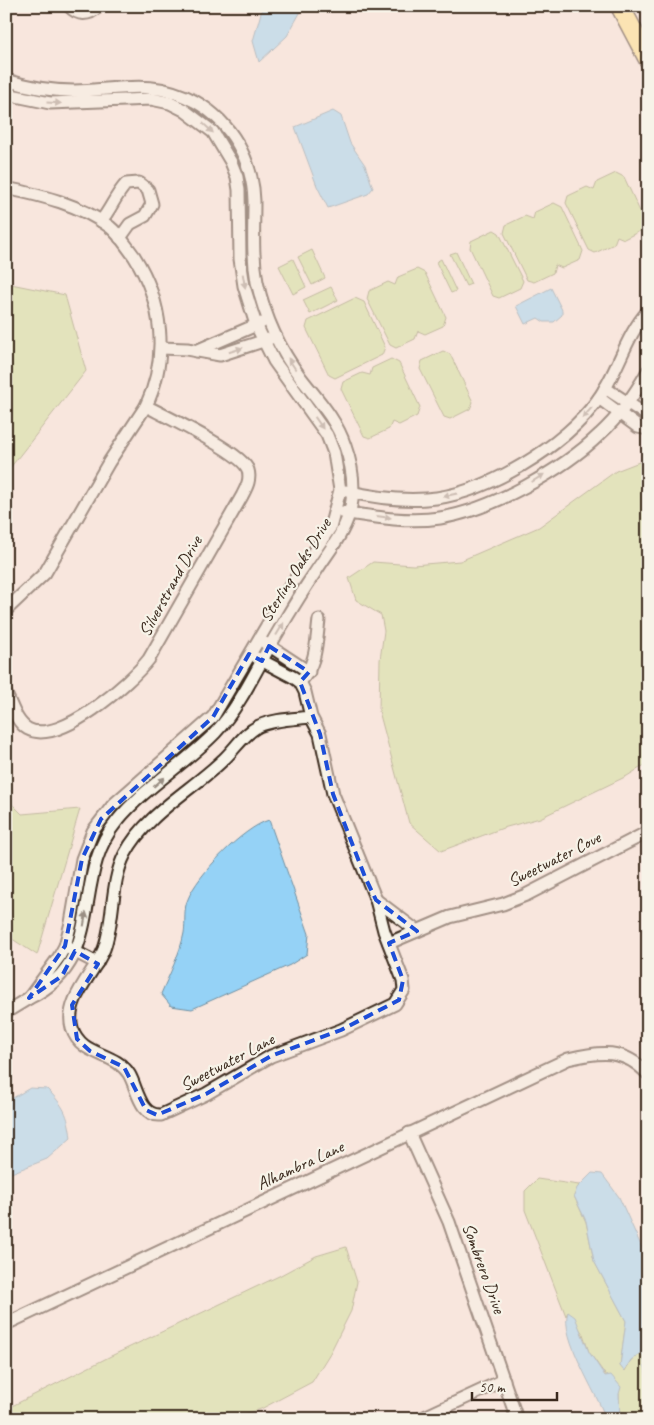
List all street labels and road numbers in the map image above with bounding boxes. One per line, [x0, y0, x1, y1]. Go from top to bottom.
street label: Sterling Oaks Drive [254, 513, 336, 626]
street label: Silverstrand Drive [133, 531, 207, 640]
street label: Sweetwater Cove [504, 826, 605, 892]
street label: Sweetwater Lane [176, 1027, 279, 1096]
street label: Alhambra Lane [253, 1135, 348, 1195]
street label: Sombrero Drive [458, 1220, 511, 1317]

